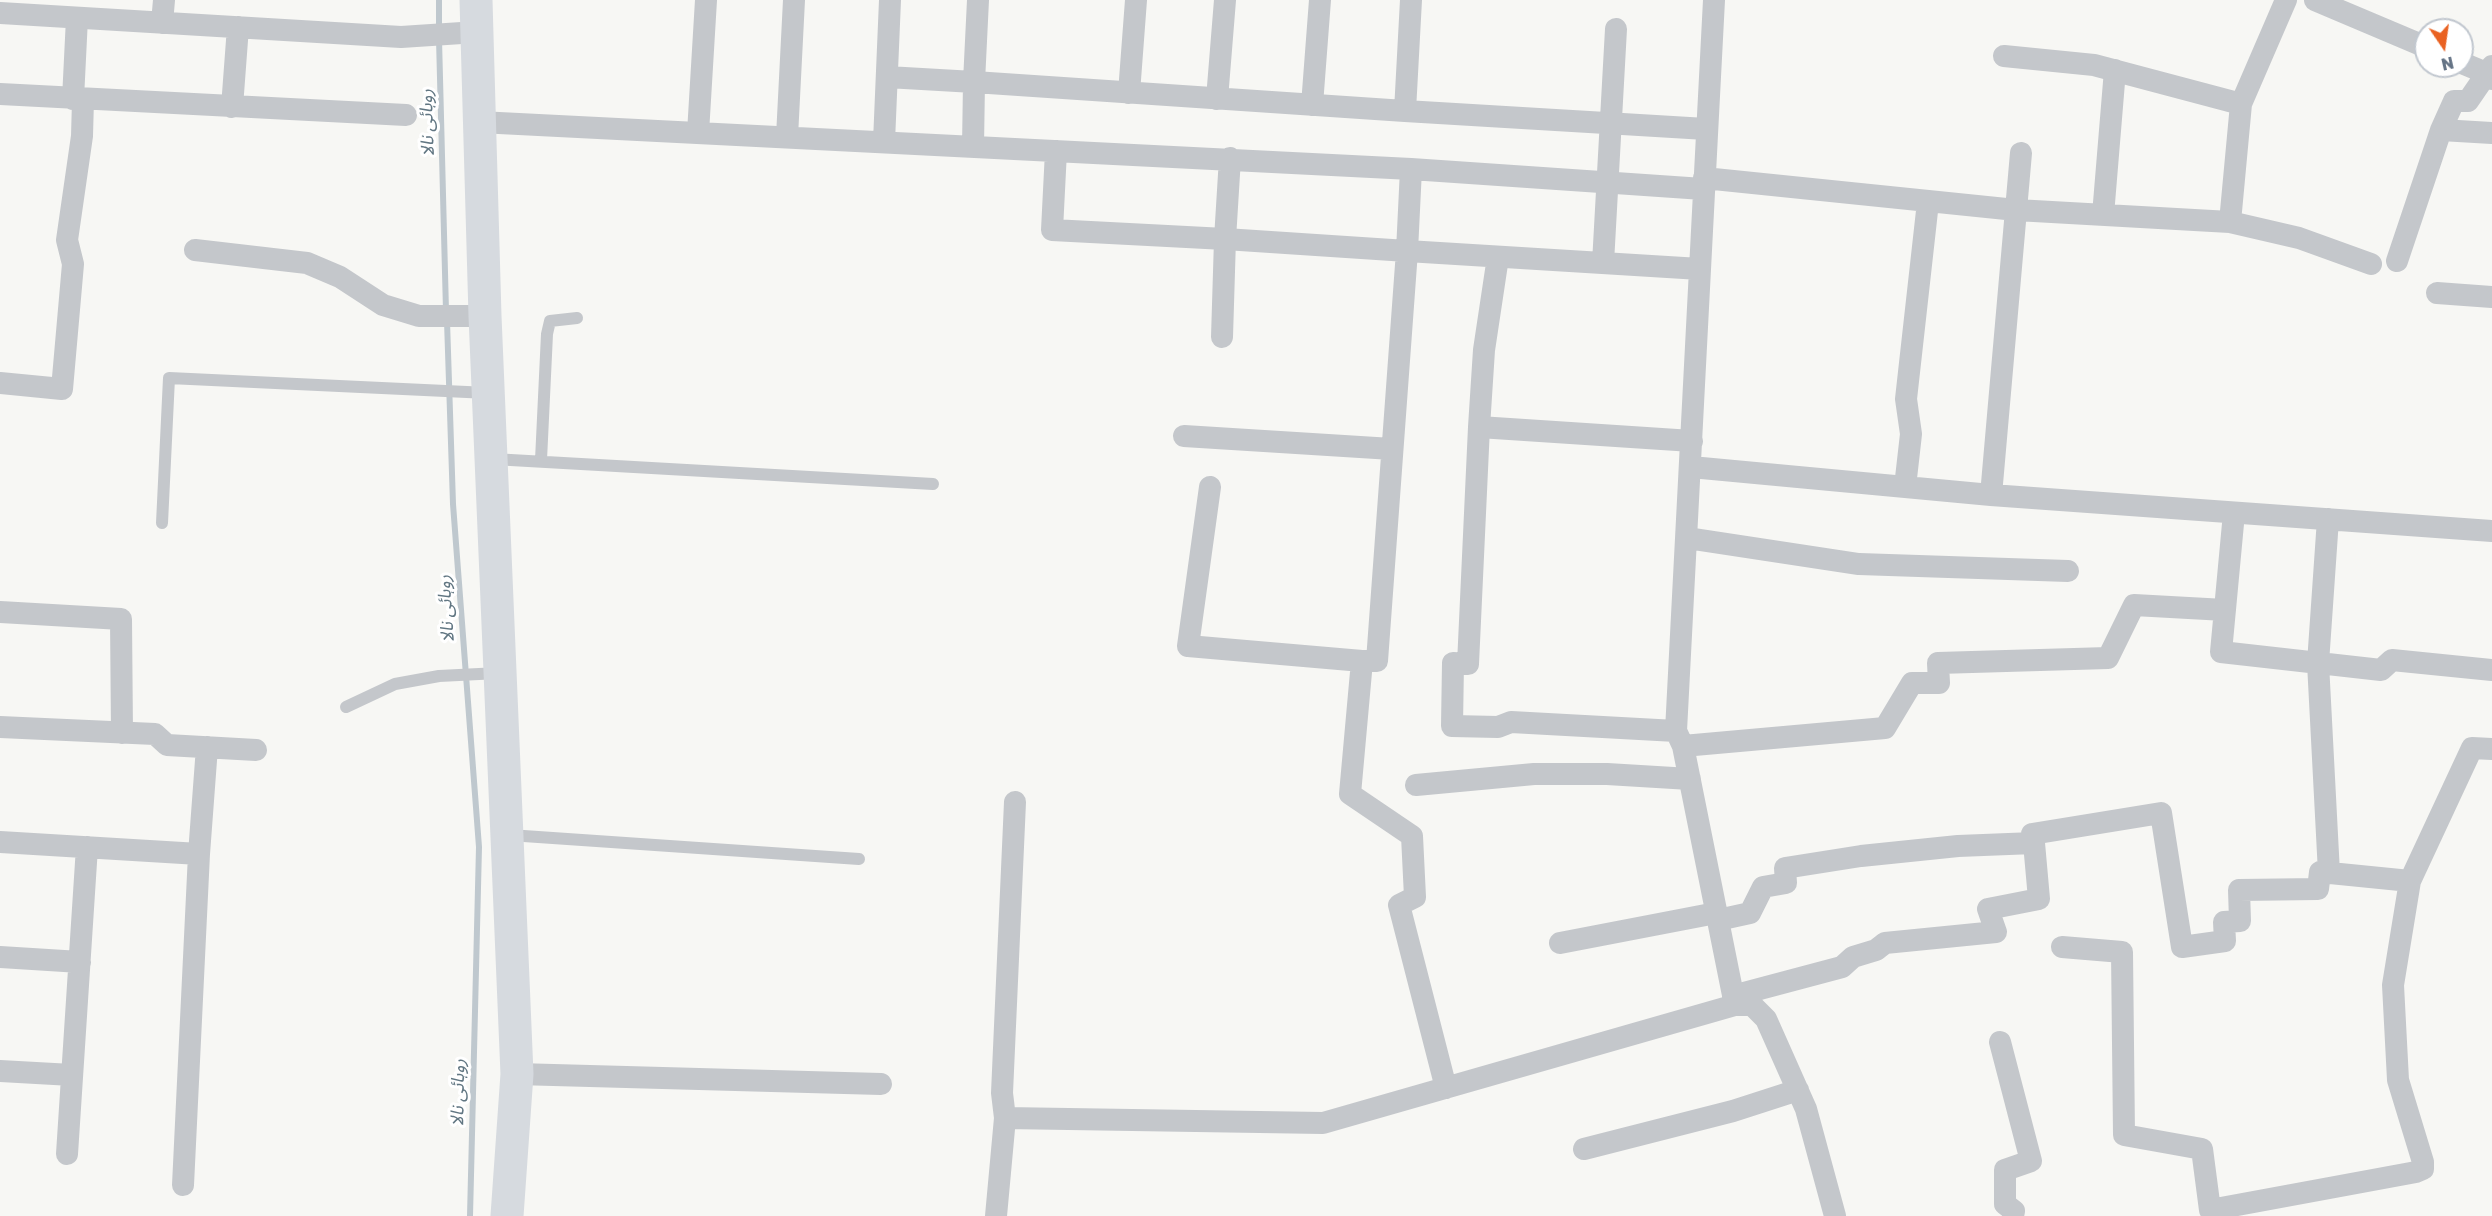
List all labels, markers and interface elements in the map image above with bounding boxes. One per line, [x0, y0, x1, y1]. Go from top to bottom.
north arrow [2414, 18, 2474, 78]
text: N [2439, 52, 2456, 75]
water label: روہائی نالا [415, 89, 439, 157]
water label: روہائی نالا [433, 574, 459, 644]
water label: روہائی نالا [447, 1059, 469, 1127]

